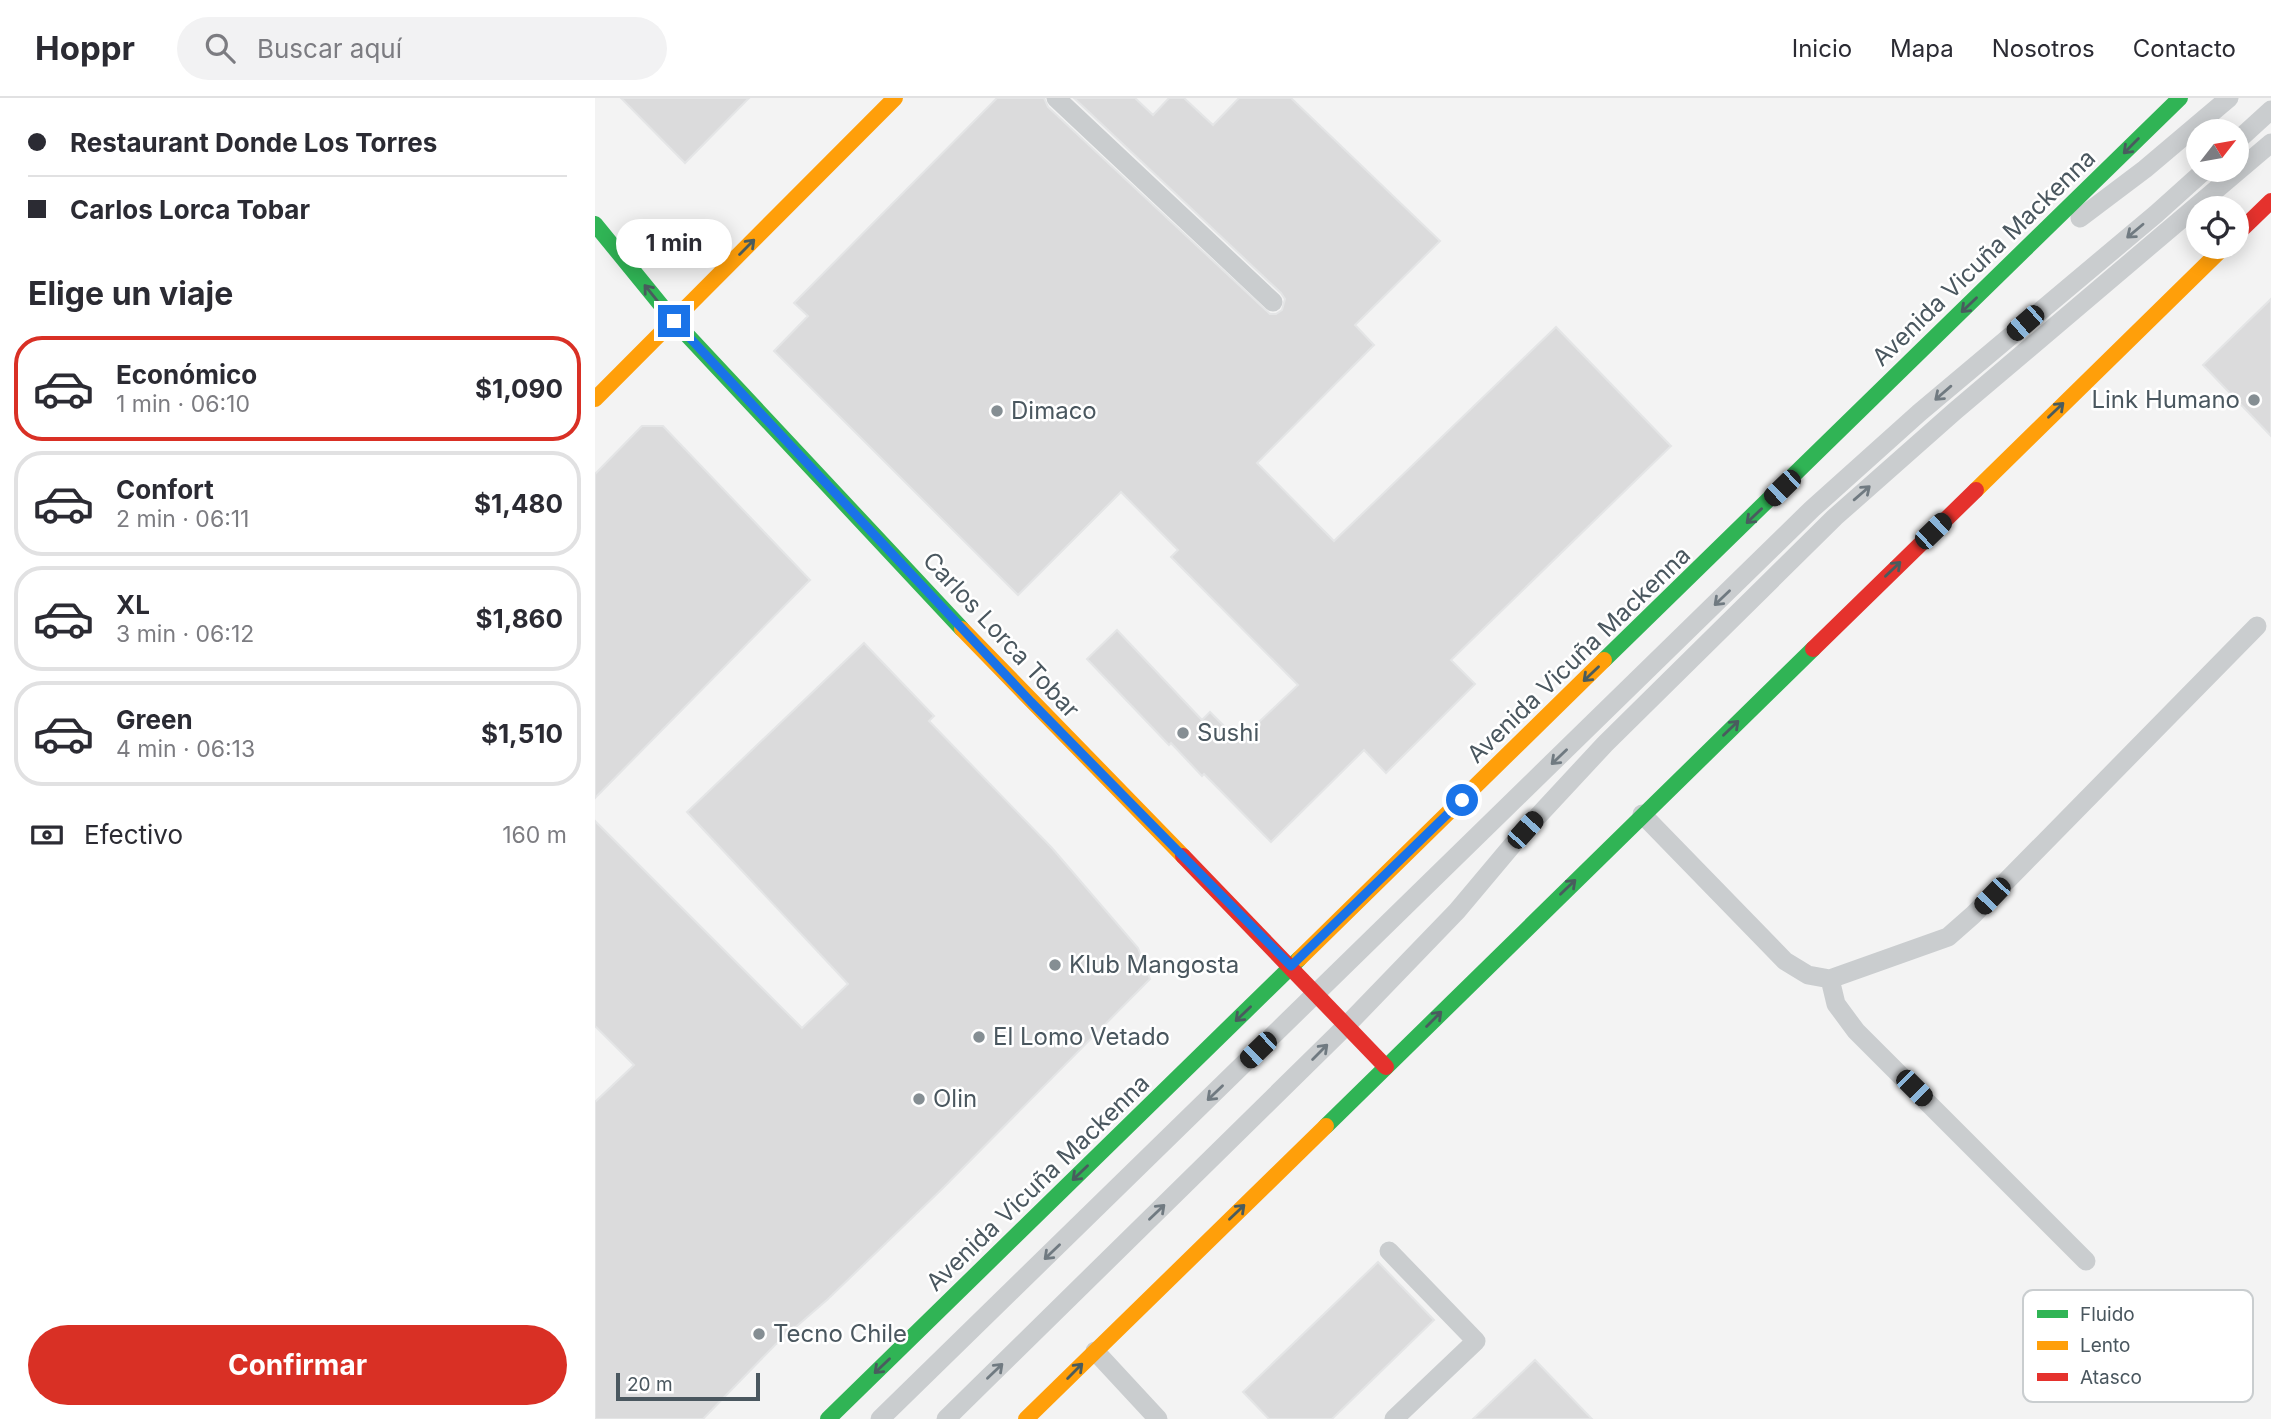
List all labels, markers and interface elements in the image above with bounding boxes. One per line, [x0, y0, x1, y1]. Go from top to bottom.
search box [177, 17, 667, 80]
text: Hoppr [35, 28, 135, 68]
icon: search [201, 29, 239, 67]
text: Buscar aquí [257, 33, 402, 64]
text: Inicio [1792, 34, 1852, 63]
text: Mapa [1890, 34, 1954, 63]
text: Nosotros [1992, 34, 2095, 63]
text: Contacto [2133, 34, 2236, 63]
north arrow [2186, 119, 2249, 182]
map controls [2186, 119, 2249, 259]
text: Restaurant Donde Los Torres [70, 127, 437, 158]
one-way arrow [2123, 137, 2140, 154]
street label: Avenida Vicuña Mackenna [1866, 143, 2101, 372]
text: Carlos Lorca Tobar [70, 194, 310, 225]
button: locate [2186, 196, 2249, 259]
callout: 1 min [616, 220, 732, 268]
one-way arrow [2127, 223, 2145, 239]
text: 1 min [646, 229, 702, 257]
one-way arrow [739, 239, 756, 256]
text: Elige un viaje [28, 274, 233, 313]
one-way arrow [643, 284, 659, 302]
one-way arrow [1961, 297, 1978, 314]
car [2003, 301, 2048, 345]
route end [658, 305, 690, 337]
icon: car [32, 357, 95, 420]
text: Económico [116, 359, 257, 390]
text: $1,090 [475, 373, 563, 404]
one-way arrow [1934, 385, 1952, 401]
place label: Link Humano [2091, 385, 2240, 414]
text: 1 min · 06:10 [116, 390, 250, 418]
marker: Link Humano [2246, 392, 2262, 408]
place label: Dimaco [1011, 396, 1097, 425]
one-way arrow [2047, 402, 2064, 419]
marker: Dimaco [989, 403, 1005, 419]
car [1760, 466, 1805, 510]
icon: car [32, 472, 95, 535]
text: Confort [116, 474, 214, 505]
one-way arrow [1853, 485, 1871, 501]
text: $1,480 [474, 488, 563, 519]
text: 2 min · 06:11 [116, 505, 249, 533]
one-way arrow [1745, 507, 1762, 524]
car [1911, 509, 1956, 553]
street label: Avenida Vicuña Mackenna [1461, 540, 1696, 769]
street label: Carlos Lorca Tobar [917, 546, 1086, 724]
one-way arrow [1885, 561, 1902, 578]
icon: car [32, 587, 95, 650]
text: XL [116, 589, 150, 620]
one-way arrow [1714, 589, 1731, 606]
text: $1,860 [475, 603, 563, 634]
text: 3 min · 06:12 [116, 620, 254, 648]
one-way arrow [1583, 666, 1600, 683]
icon: car [32, 702, 95, 765]
text: Green [116, 704, 193, 735]
text: $1,510 [481, 718, 563, 749]
place label: Sushi [1197, 718, 1259, 747]
one-way arrow [1722, 720, 1739, 737]
marker: Sushi [1175, 725, 1191, 741]
text: 4 min · 06:13 [116, 735, 255, 763]
one-way arrow [1551, 748, 1568, 765]
route start [1446, 784, 1478, 816]
car [1504, 807, 1547, 853]
icon: cash [28, 816, 66, 854]
text: Efectivo [84, 819, 183, 850]
text: 160 m [502, 821, 567, 849]
car [1970, 874, 2015, 918]
one-way arrow [1559, 879, 1576, 896]
place label: Klub Mangosta [1069, 950, 1239, 979]
marker: Klub Mangosta [1047, 957, 1063, 973]
one-way arrow [1234, 1005, 1251, 1022]
one-way arrow [1426, 1010, 1443, 1027]
place label: El Lomo Vetado [993, 1022, 1170, 1051]
car [1236, 1028, 1281, 1072]
marker: El Lomo Vetado [971, 1029, 987, 1045]
one-way arrow [1311, 1044, 1328, 1061]
car [1892, 1066, 1937, 1110]
street label: Avenida Vicuña Mackenna [920, 1068, 1155, 1297]
place label: Olin [933, 1084, 977, 1113]
one-way arrow [1207, 1084, 1224, 1101]
marker: Olin [911, 1091, 927, 1107]
one-way arrow [1072, 1164, 1089, 1181]
one-way arrow [1149, 1203, 1166, 1220]
one-way arrow [1229, 1203, 1246, 1220]
one-way arrow [1044, 1243, 1061, 1260]
legend [2023, 1290, 2253, 1402]
text: Fluido [2080, 1303, 2135, 1326]
place label: Tecno Chile [773, 1319, 907, 1348]
button: Confirmar [28, 1325, 567, 1405]
marker: Tecno Chile [751, 1326, 767, 1342]
text: Lento [2080, 1334, 2130, 1357]
one-way arrow [874, 1358, 891, 1375]
one-way arrow [986, 1363, 1003, 1380]
one-way arrow [1066, 1363, 1083, 1380]
text: Atasco [2080, 1366, 2142, 1389]
scale bar [616, 1370, 759, 1402]
text: 20 m [627, 1373, 673, 1396]

